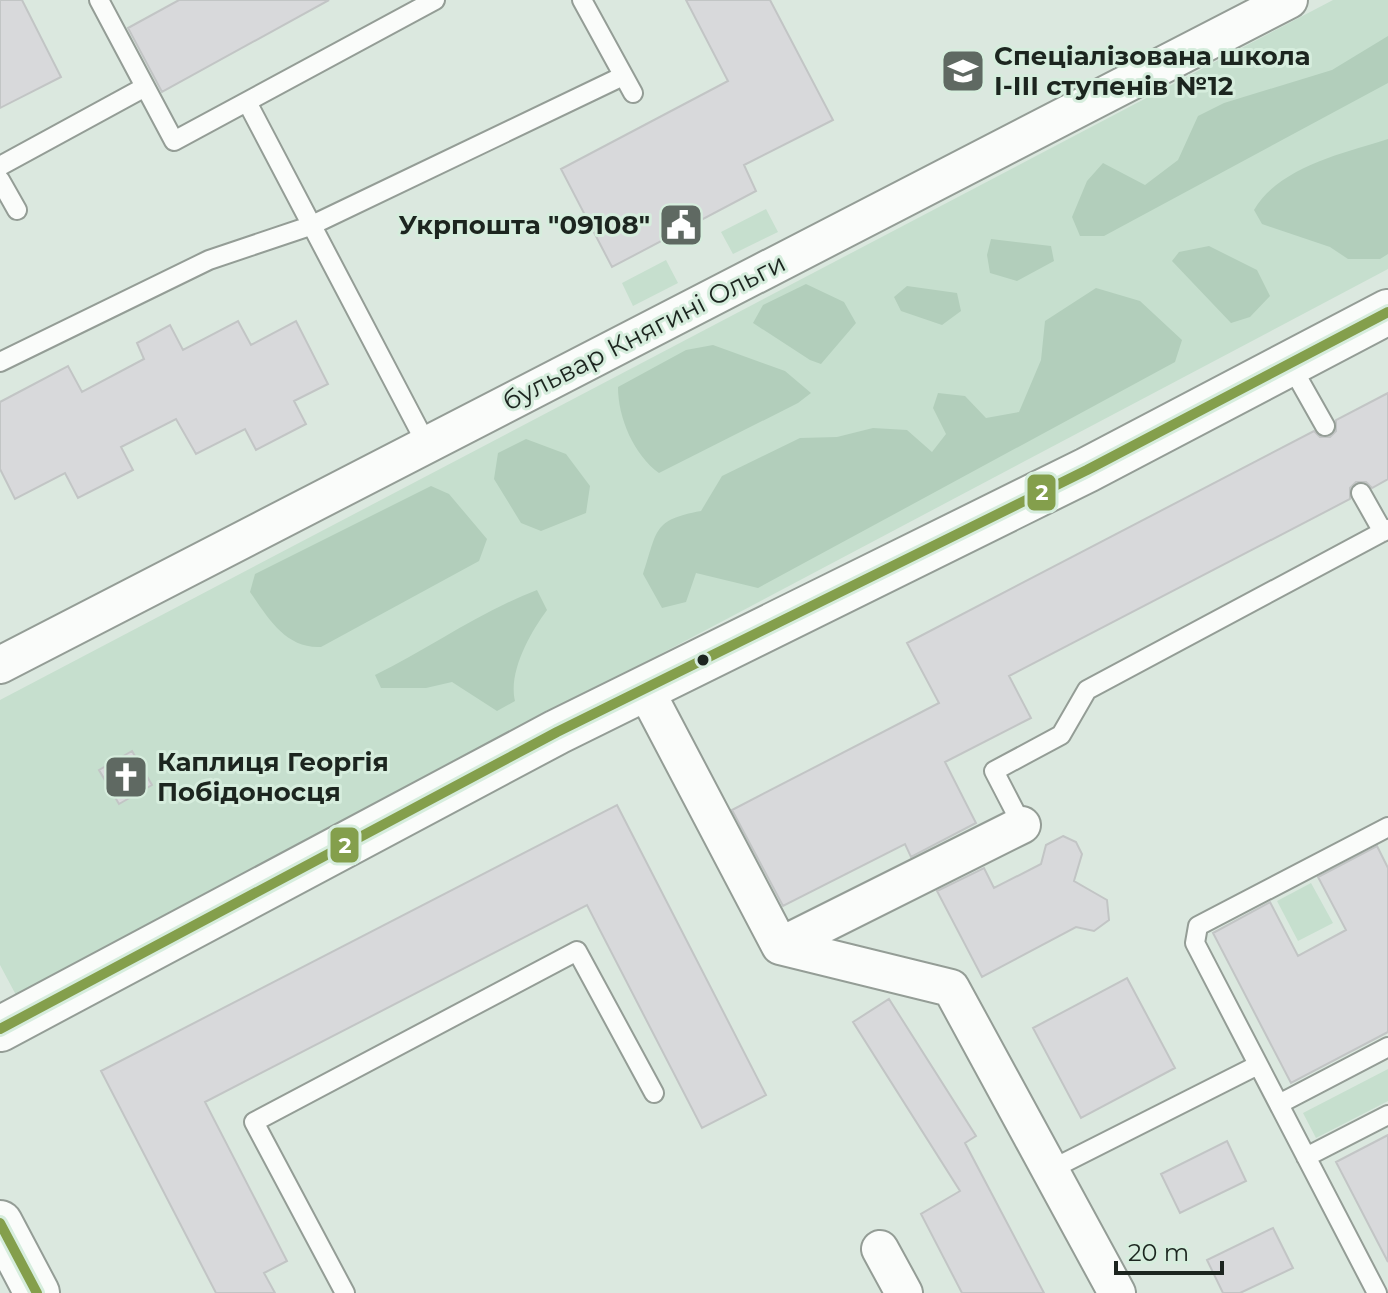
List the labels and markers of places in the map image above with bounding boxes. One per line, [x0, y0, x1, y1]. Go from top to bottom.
place label: Спеціалізована школа І-ІІІ ступенів №12 [994, 40, 1311, 102]
school or university icon: Спеціалізована школа І-ІІІ ступенів №12 [939, 47, 987, 95]
public building icon: Укрпошта "09108" [657, 201, 705, 249]
place label: Укрпошта "09108" [398, 209, 650, 241]
unlabelled marker [695, 652, 711, 668]
place label: Каплиця Георгія Побідоносця [157, 746, 389, 808]
church icon: Каплиця Георгія Побідоносця [102, 753, 150, 801]

